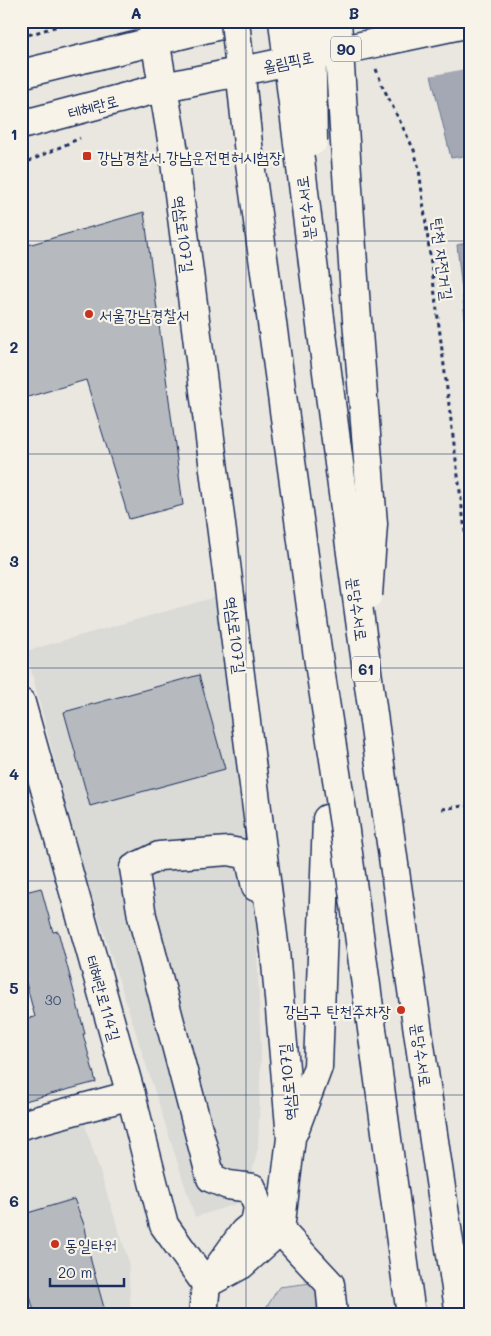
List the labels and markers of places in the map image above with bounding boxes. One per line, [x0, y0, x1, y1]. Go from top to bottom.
place label: 강남경찰서.강남운전면허시험장 [97, 146, 282, 167]
marker: 강남경찰서.강남운전면허시험장 [81, 150, 93, 162]
place label: 서울강남경찰서 [99, 304, 189, 325]
marker: 서울강남경찰서 [83, 308, 95, 320]
place label: 강남구 탄천주차장 [283, 1000, 391, 1021]
marker: 강남구 탄천주차장 [395, 1004, 407, 1016]
place label: 동일타워 [65, 1234, 117, 1255]
marker: 동일타워 [49, 1238, 61, 1250]

